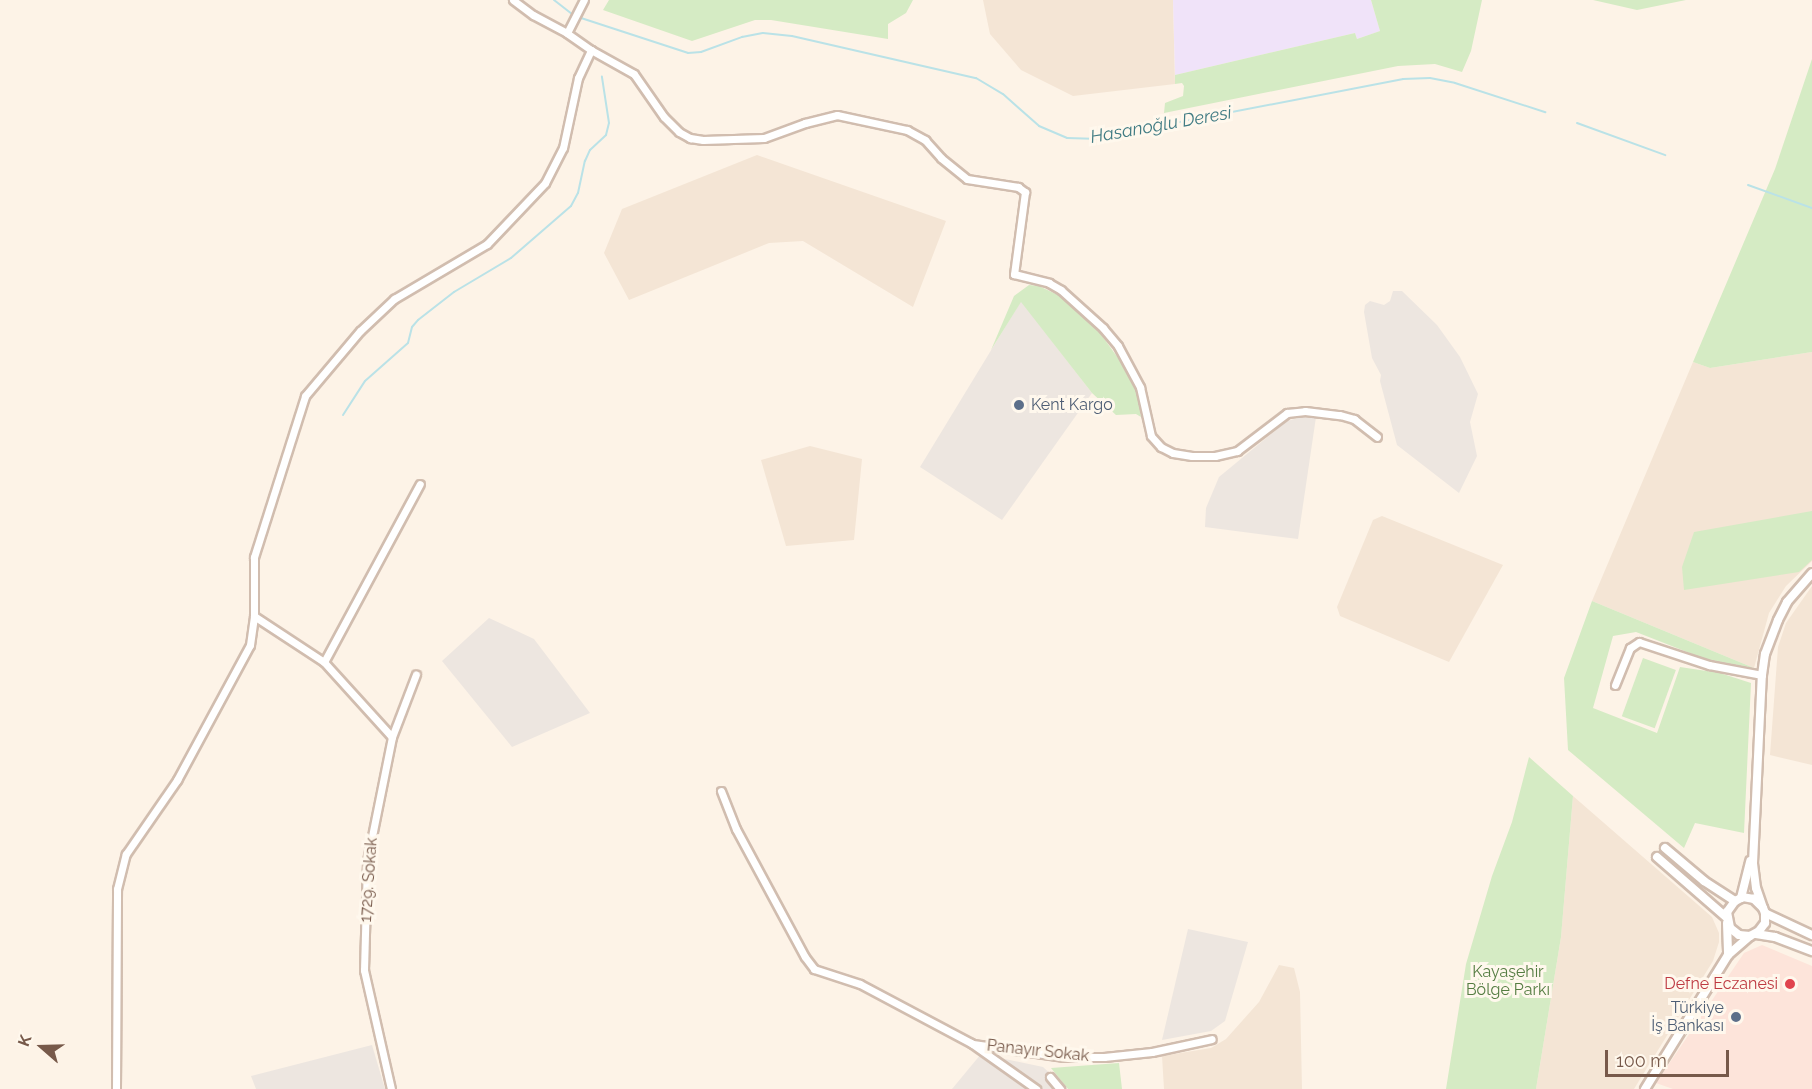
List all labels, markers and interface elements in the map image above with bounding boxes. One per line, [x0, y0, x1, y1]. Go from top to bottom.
water label: Hasanoğlu Deresi [1089, 102, 1233, 148]
place label: Kent Kargo [1031, 395, 1113, 415]
marker: Kent Kargo [1012, 398, 1026, 412]
street label: 1729. Sokak [356, 837, 382, 923]
park label: Kayaşehir Bölge Parkı [1466, 962, 1550, 1000]
place label: Defne Eczanesi [1664, 974, 1778, 994]
marker: Defne Eczanesi [1783, 977, 1797, 991]
place label: Türkiye İş Bankası [1651, 998, 1724, 1036]
marker: Türkiye İş Bankası [1729, 1010, 1743, 1024]
north arrow [12, 1017, 72, 1077]
text: K [14, 1032, 35, 1049]
street label: Panayır Sokak [986, 1036, 1090, 1066]
scale bar [1608, 1038, 1732, 1076]
text: 100 m [1616, 1050, 1667, 1071]

